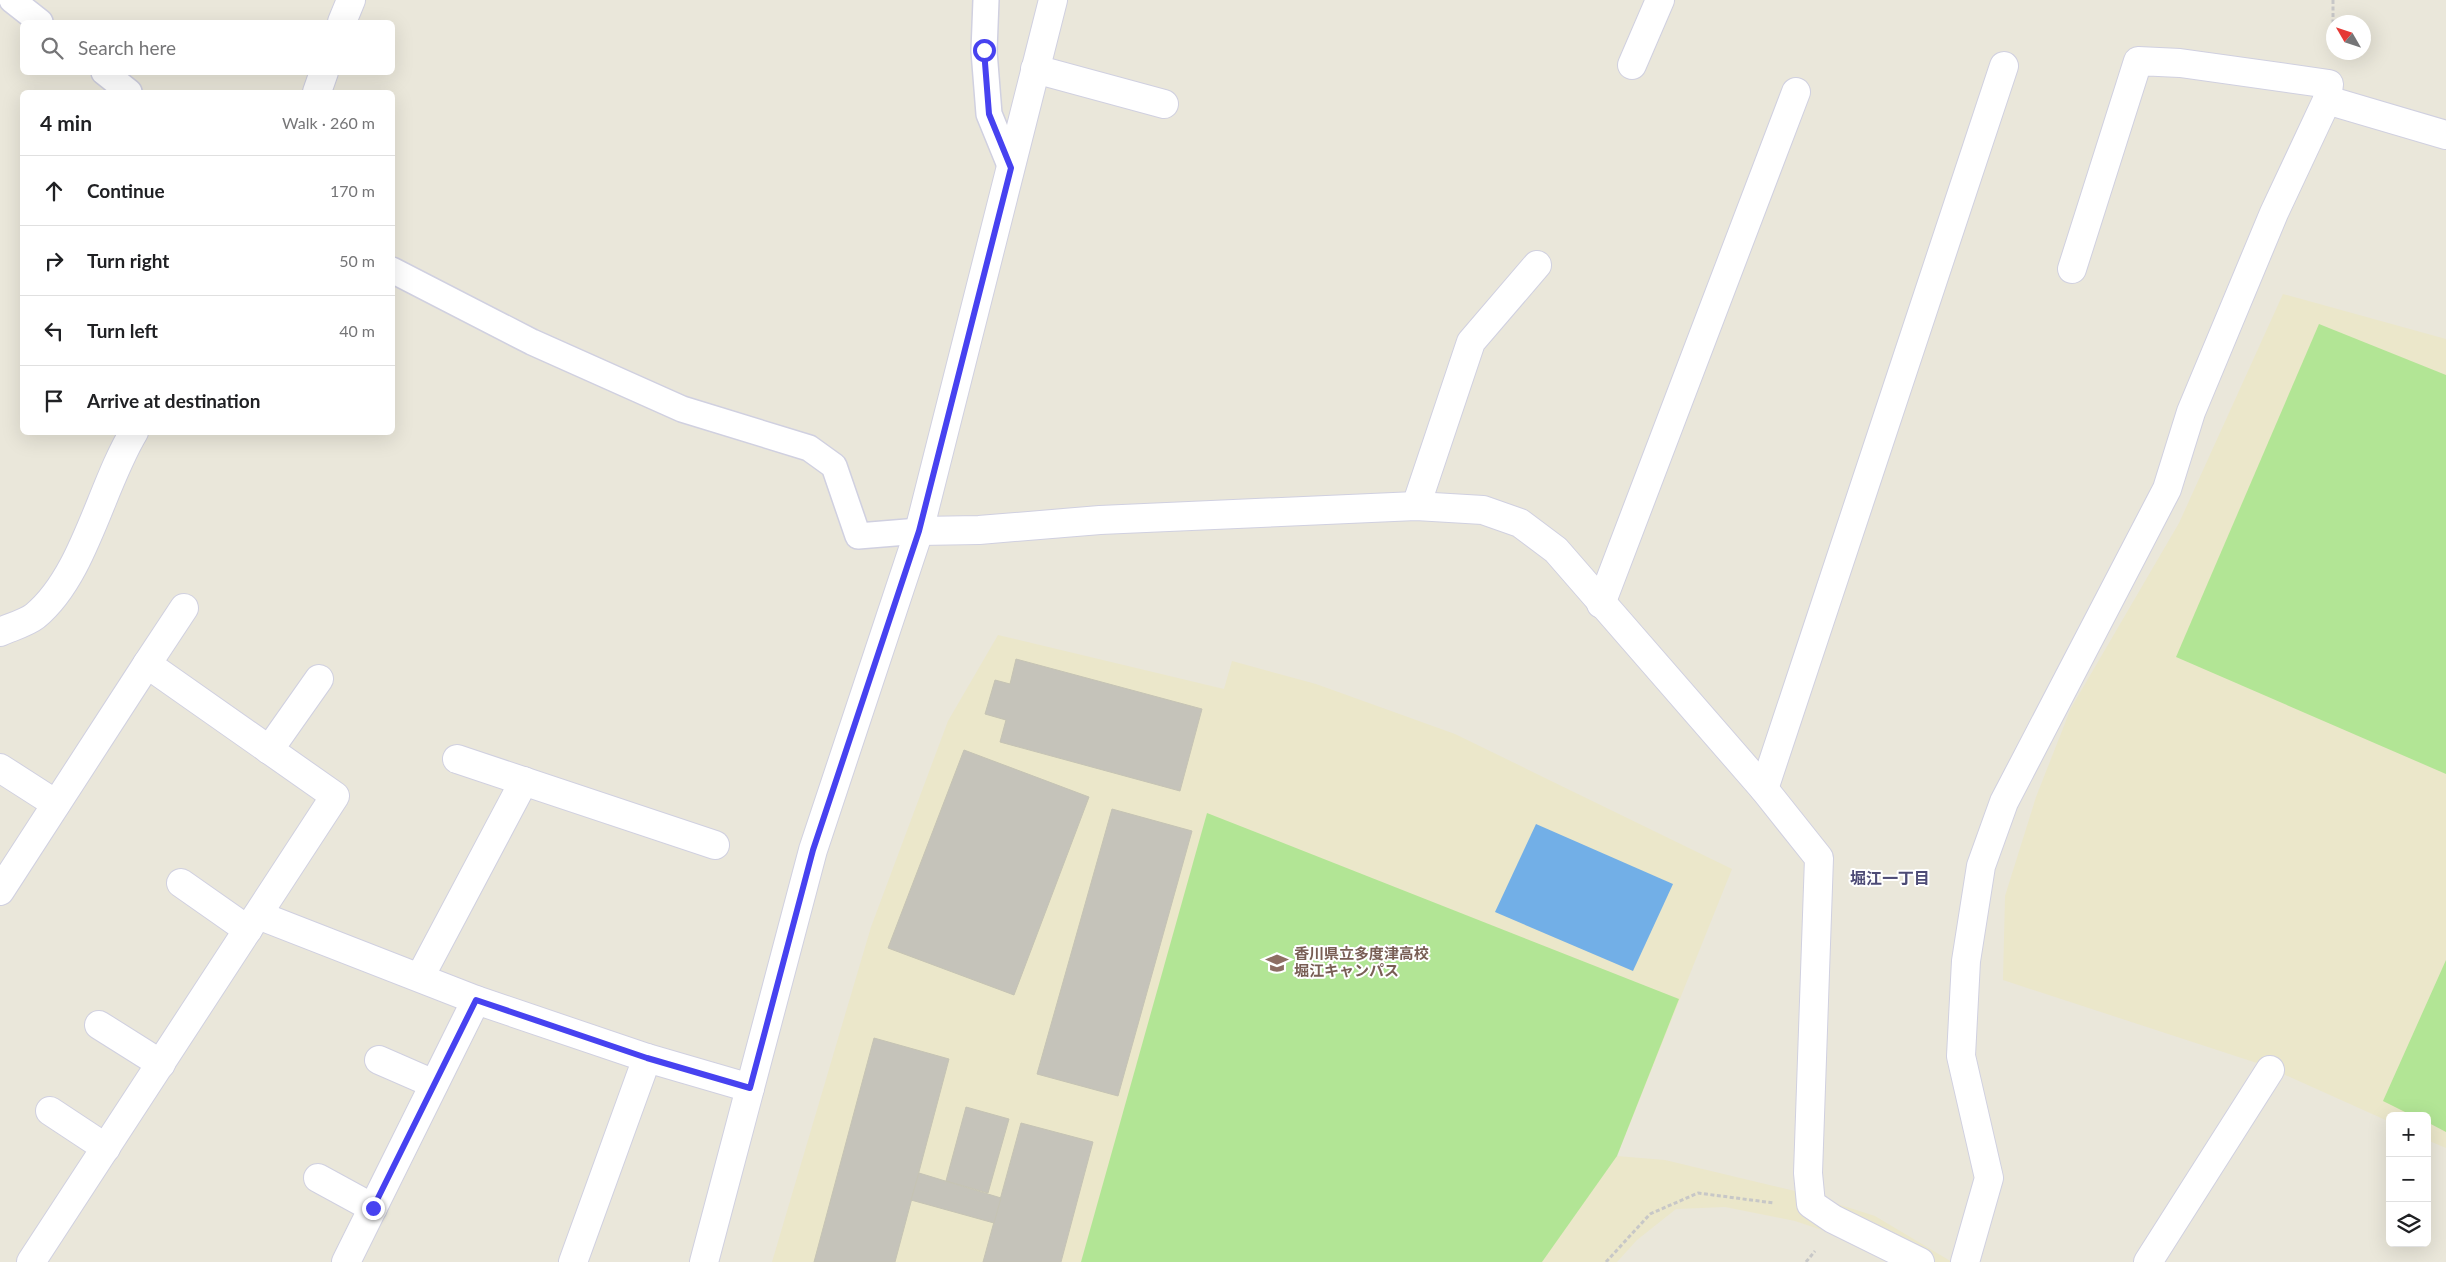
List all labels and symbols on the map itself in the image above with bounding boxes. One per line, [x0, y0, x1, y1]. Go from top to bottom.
north arrow [2326, 15, 2371, 60]
route start [973, 39, 996, 62]
district label: 堀江一丁目 [1850, 868, 1930, 887]
place label: 香川県立多度津高校 堀江キャンパス [1294, 944, 1429, 979]
school or university icon: 香川県立多度津高校 堀江キャンパス [1264, 950, 1290, 976]
route end [362, 1197, 385, 1220]

